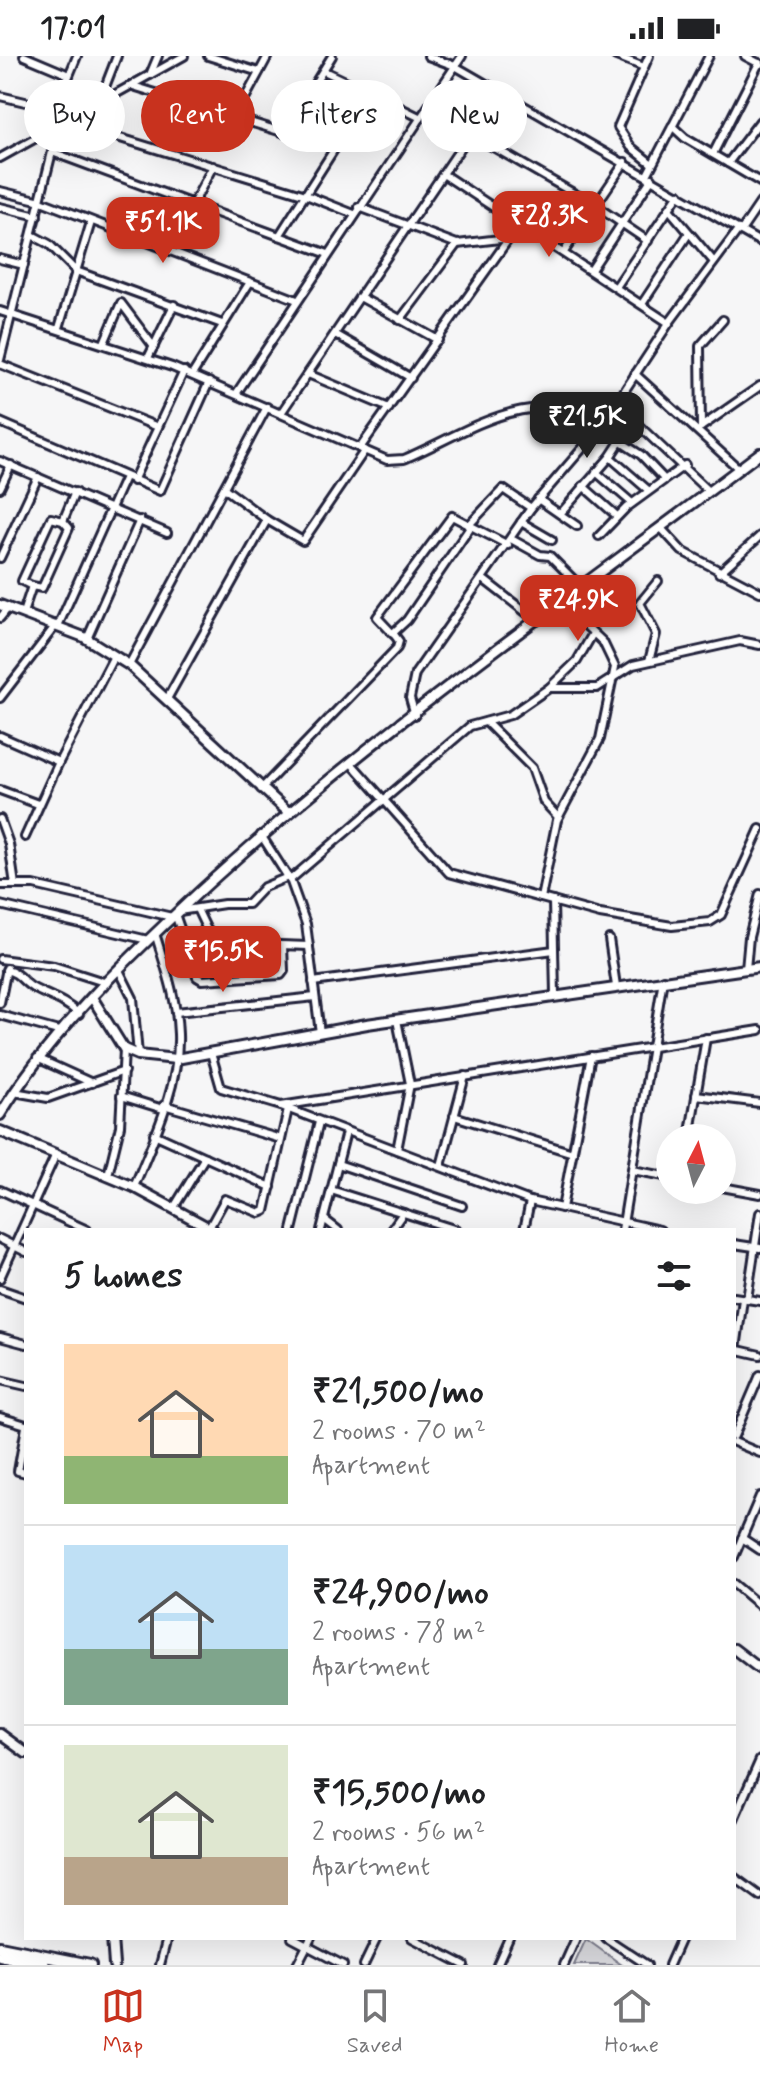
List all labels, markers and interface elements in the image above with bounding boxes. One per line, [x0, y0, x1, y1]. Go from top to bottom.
text: 17:01 [40, 9, 106, 48]
chip: Buy [24, 80, 125, 152]
chip: Rent [141, 80, 255, 152]
chip: Filters [271, 80, 405, 152]
chip: New [421, 80, 527, 152]
pin: ₹28.3K [484, 191, 614, 259]
pin: ₹51.1K [98, 197, 228, 265]
text: ₹28.3K [510, 200, 588, 234]
text: ₹51.1K [124, 206, 202, 240]
pin: ₹21.5K [522, 392, 652, 460]
text: ₹21.5K [548, 401, 626, 435]
pin: ₹24.9K [513, 575, 643, 643]
text: ₹24.9K [538, 584, 618, 618]
pin: ₹15.5K [158, 926, 288, 994]
text: ₹15.5K [183, 935, 263, 969]
north arrow [656, 1124, 736, 1204]
map controls [656, 1124, 736, 1204]
text: 5 homes [64, 1254, 182, 1299]
icon: filters [652, 1254, 696, 1298]
text: ₹21,500/mo [312, 1370, 484, 1415]
icon: home [128, 1376, 224, 1472]
text: 2 rooms · 70 m² [312, 1415, 486, 1449]
text: Apartment [312, 1449, 430, 1483]
text: ₹24,900/mo [312, 1571, 489, 1616]
icon: home [128, 1577, 224, 1673]
text: 2 rooms · 78 m² [312, 1616, 485, 1650]
text: Apartment [312, 1650, 430, 1684]
text: ₹15,500/mo [312, 1771, 486, 1816]
icon: home [128, 1777, 224, 1873]
text: 2 rooms · 56 m² [312, 1816, 485, 1850]
text: Apartment [312, 1850, 430, 1884]
tab: Map [101, 1984, 145, 2060]
tab: Saved [347, 1984, 402, 2060]
tab: Home [604, 1984, 659, 2060]

